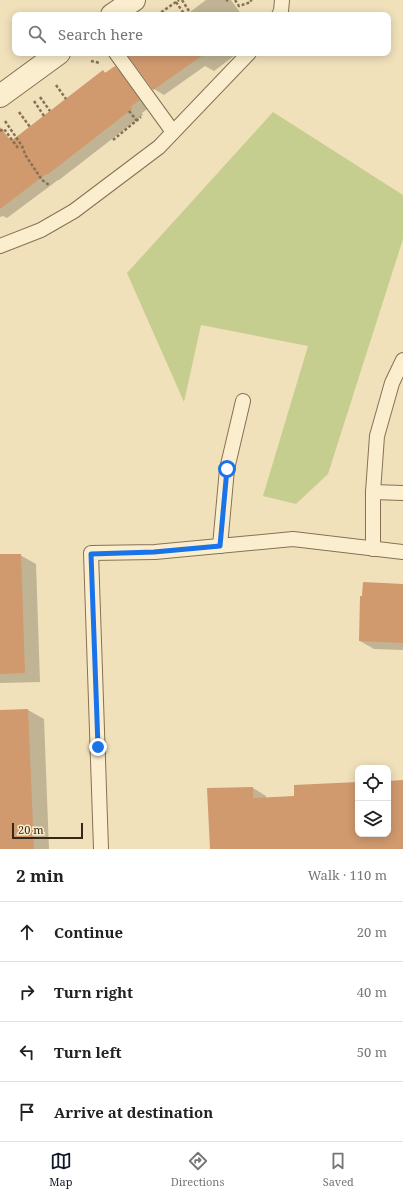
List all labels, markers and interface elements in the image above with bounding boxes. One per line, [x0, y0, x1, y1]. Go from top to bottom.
search box [12, 12, 391, 56]
icon: search [26, 23, 48, 45]
text: Search here [58, 24, 143, 44]
route start [218, 460, 236, 478]
route end [89, 738, 107, 756]
map controls [355, 765, 391, 837]
button: locate [355, 765, 391, 801]
button: layers [355, 801, 391, 837]
scale bar [12, 821, 83, 840]
text: 20 m [18, 822, 44, 837]
text: 2 min [16, 864, 64, 887]
text: Walk · 110 m [308, 866, 387, 884]
icon: ahead [16, 921, 38, 943]
text: Continue [54, 922, 123, 942]
text: 20 m [357, 923, 387, 941]
icon: right [16, 981, 38, 1003]
text: Turn right [54, 982, 133, 1002]
text: 40 m [357, 983, 387, 1001]
icon: left [16, 1041, 38, 1063]
text: Turn left [54, 1042, 122, 1062]
text: 50 m [357, 1043, 387, 1061]
icon: arrive [16, 1101, 38, 1123]
text: Arrive at destination [54, 1102, 213, 1122]
tab: Map [49, 1150, 72, 1189]
tab: Directions [171, 1150, 224, 1189]
tab: Saved [323, 1150, 354, 1189]

